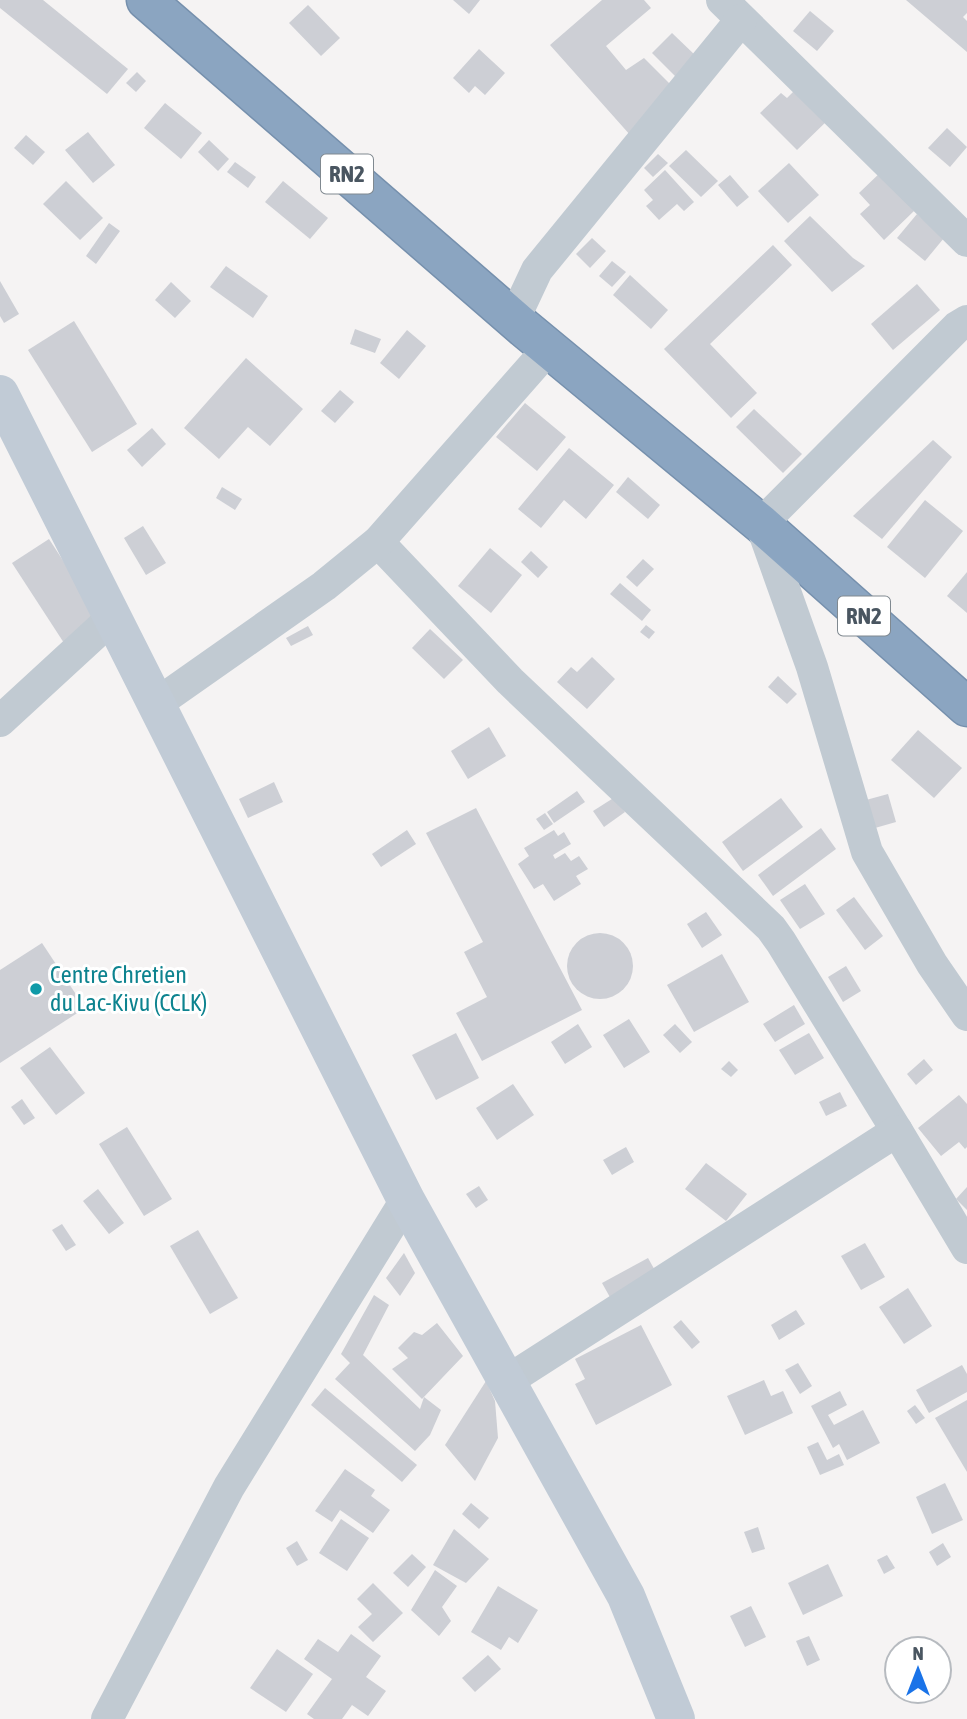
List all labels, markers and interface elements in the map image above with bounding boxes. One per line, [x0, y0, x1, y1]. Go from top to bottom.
road number: RN2 [321, 154, 373, 194]
road number: RN2 [838, 596, 890, 636]
place label: Centre Chretien du Lac-Kivu (CCLK) [50, 961, 207, 1016]
marker: Centre Chretien du Lac-Kivu (CCLK) [28, 981, 44, 997]
north arrow [883, 1635, 953, 1705]
text: N [912, 1642, 924, 1664]

